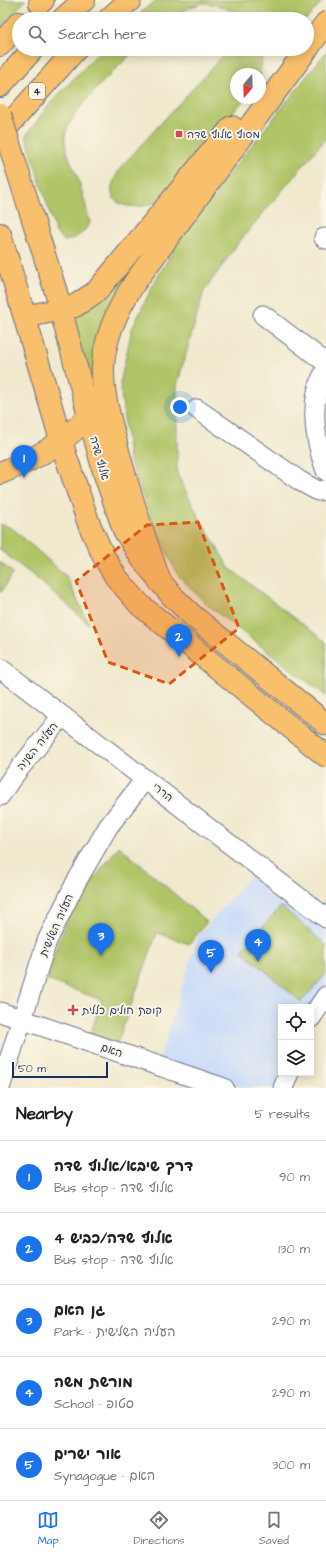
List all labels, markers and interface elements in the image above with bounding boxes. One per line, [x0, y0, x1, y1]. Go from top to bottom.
search box [12, 12, 314, 56]
icon: search [26, 23, 48, 45]
text: Search here [58, 24, 147, 45]
north arrow [230, 68, 266, 104]
road number: 4 [29, 83, 45, 99]
place label: מסוף אלוף שדה [187, 127, 260, 142]
marker: מסוף אלוף שדה [174, 129, 184, 139]
your location [170, 397, 190, 417]
street label: אלוף שדה [86, 434, 113, 482]
pin: 1 [11, 445, 37, 478]
pin: 2 [166, 624, 192, 657]
street label: העליה השניה [13, 719, 61, 773]
street label: הררי [149, 780, 176, 805]
street label: העליה השלישית [36, 892, 77, 960]
pin: 3 [88, 923, 114, 956]
pin: 4 [245, 929, 271, 962]
pin: 5 [198, 940, 224, 973]
place label: קופת חולים כללית [81, 1003, 162, 1018]
marker: קופת חולים כללית [67, 1004, 79, 1016]
map controls [278, 1004, 314, 1076]
button: locate [278, 1004, 314, 1040]
street label: האם [99, 1040, 125, 1061]
button: layers [278, 1040, 314, 1076]
scale bar [12, 1060, 108, 1079]
text: 50 m [18, 1061, 46, 1076]
text: Nearby [16, 1102, 73, 1126]
text: 5 results [254, 1105, 310, 1123]
text: דרך שיבא/אלוף שדה [54, 1156, 193, 1177]
text: 1 [28, 1168, 30, 1186]
text: 90 m [279, 1168, 310, 1186]
text: Bus stop · אלוף שדה [54, 1179, 174, 1197]
text: אלוף שדה/כביש 4 [54, 1228, 173, 1249]
text: 2 [25, 1240, 33, 1258]
text: 130 m [278, 1240, 310, 1258]
text: Bus stop · אלוף שדה [54, 1251, 174, 1269]
text: גן האם [54, 1300, 105, 1321]
text: 3 [26, 1312, 32, 1330]
text: 290 m [272, 1312, 310, 1330]
text: Park · העליה השלישית [54, 1323, 176, 1341]
text: מורשת משה [54, 1372, 133, 1393]
text: 4 [25, 1384, 33, 1402]
text: 290 m [272, 1384, 310, 1402]
text: School · סטופ [54, 1395, 134, 1413]
text: אור ישרים [54, 1444, 121, 1465]
text: 5 [24, 1456, 34, 1474]
text: 300 m [272, 1456, 310, 1474]
text: Synagogue · האם [54, 1467, 155, 1485]
tab: Map [37, 1509, 59, 1548]
tab: Directions [133, 1509, 185, 1548]
tab: Saved [259, 1509, 289, 1548]

